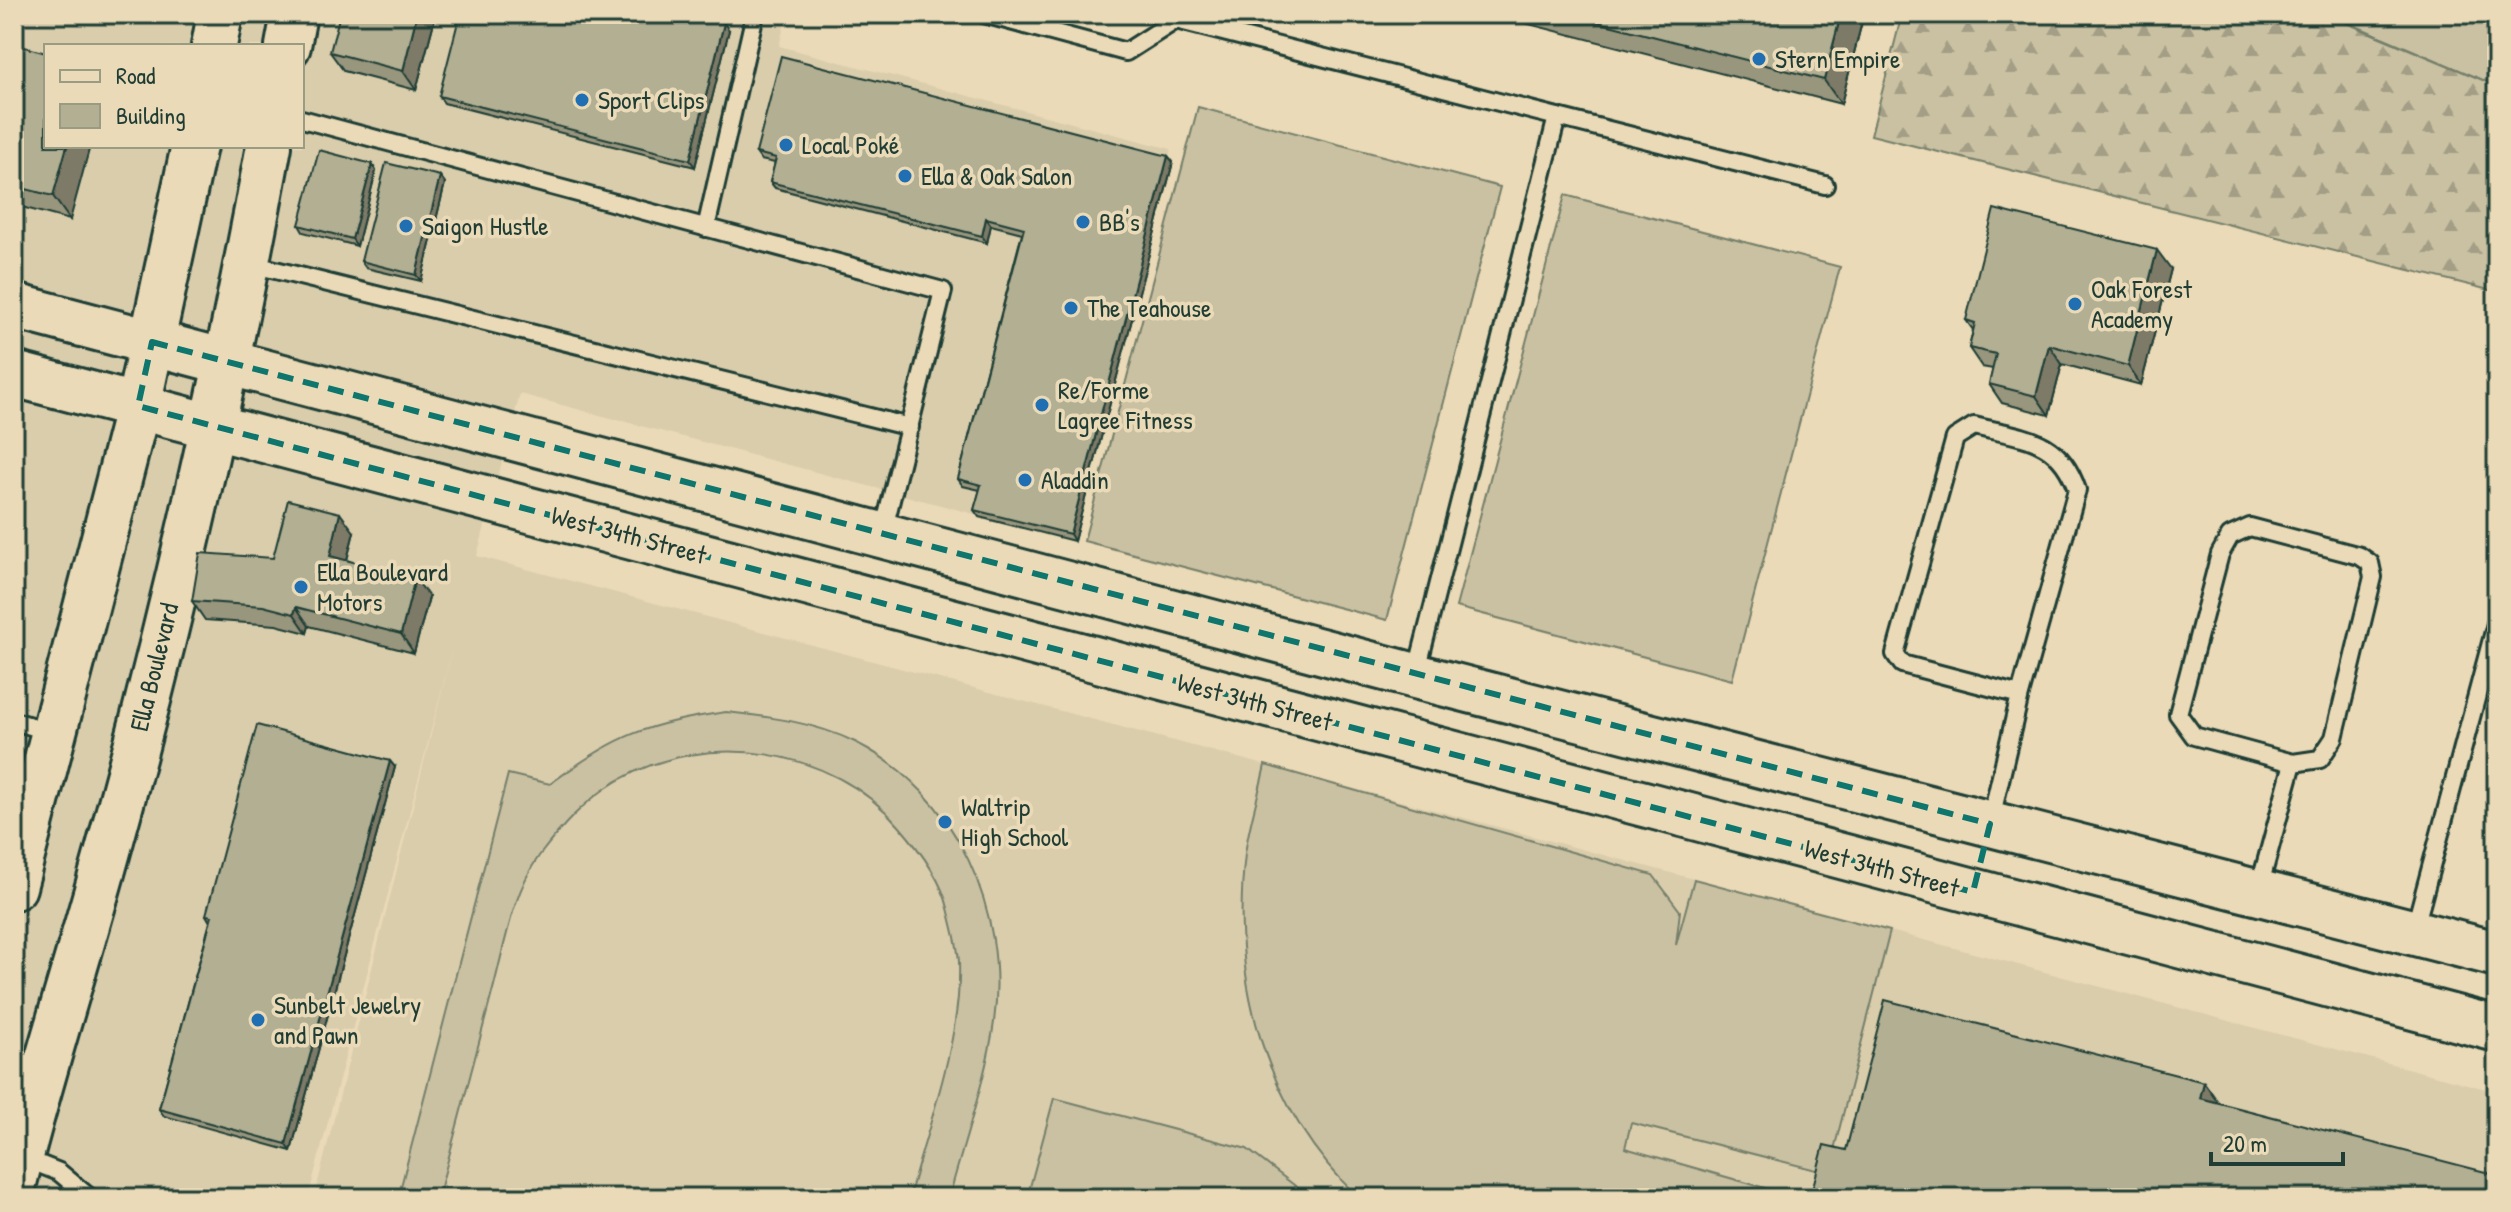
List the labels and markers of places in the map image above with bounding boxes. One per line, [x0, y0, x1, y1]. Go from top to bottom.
place label: Stern Empire [1775, 41, 1900, 76]
marker: Stern Empire [1750, 50, 1768, 68]
place label: Sport Clips [598, 82, 705, 117]
marker: Sport Clips [573, 91, 591, 109]
place label: Local Poké [802, 127, 899, 162]
marker: Local Poké [777, 136, 795, 154]
place label: Ella & Oak Salon [921, 158, 1072, 193]
marker: Ella & Oak Salon [896, 167, 914, 185]
place label: BB's [1099, 204, 1140, 239]
place label: Saigon Hustle [422, 208, 549, 243]
marker: BB's [1074, 213, 1092, 231]
marker: Saigon Hustle [397, 217, 415, 235]
place label: Oak Forest Academy [2091, 271, 2193, 336]
place label: The Teahouse [1087, 290, 1211, 325]
marker: Oak Forest Academy [2066, 295, 2084, 313]
marker: The Teahouse [1062, 299, 1080, 317]
place label: Re/Forme Lagree Fitness [1058, 372, 1193, 437]
marker: Re/Forme Lagree Fitness [1033, 396, 1051, 414]
place label: Aladdin [1041, 462, 1109, 497]
marker: Aladdin [1016, 471, 1034, 489]
place label: Ella Boulevard Motors [317, 554, 448, 619]
marker: Ella Boulevard Motors [292, 578, 310, 596]
place label: Waltrip High School [961, 789, 1068, 854]
marker: Waltrip High School [936, 813, 954, 831]
place label: Sunbelt Jewelry and Pawn [274, 987, 421, 1052]
marker: Sunbelt Jewelry and Pawn [249, 1011, 267, 1029]

